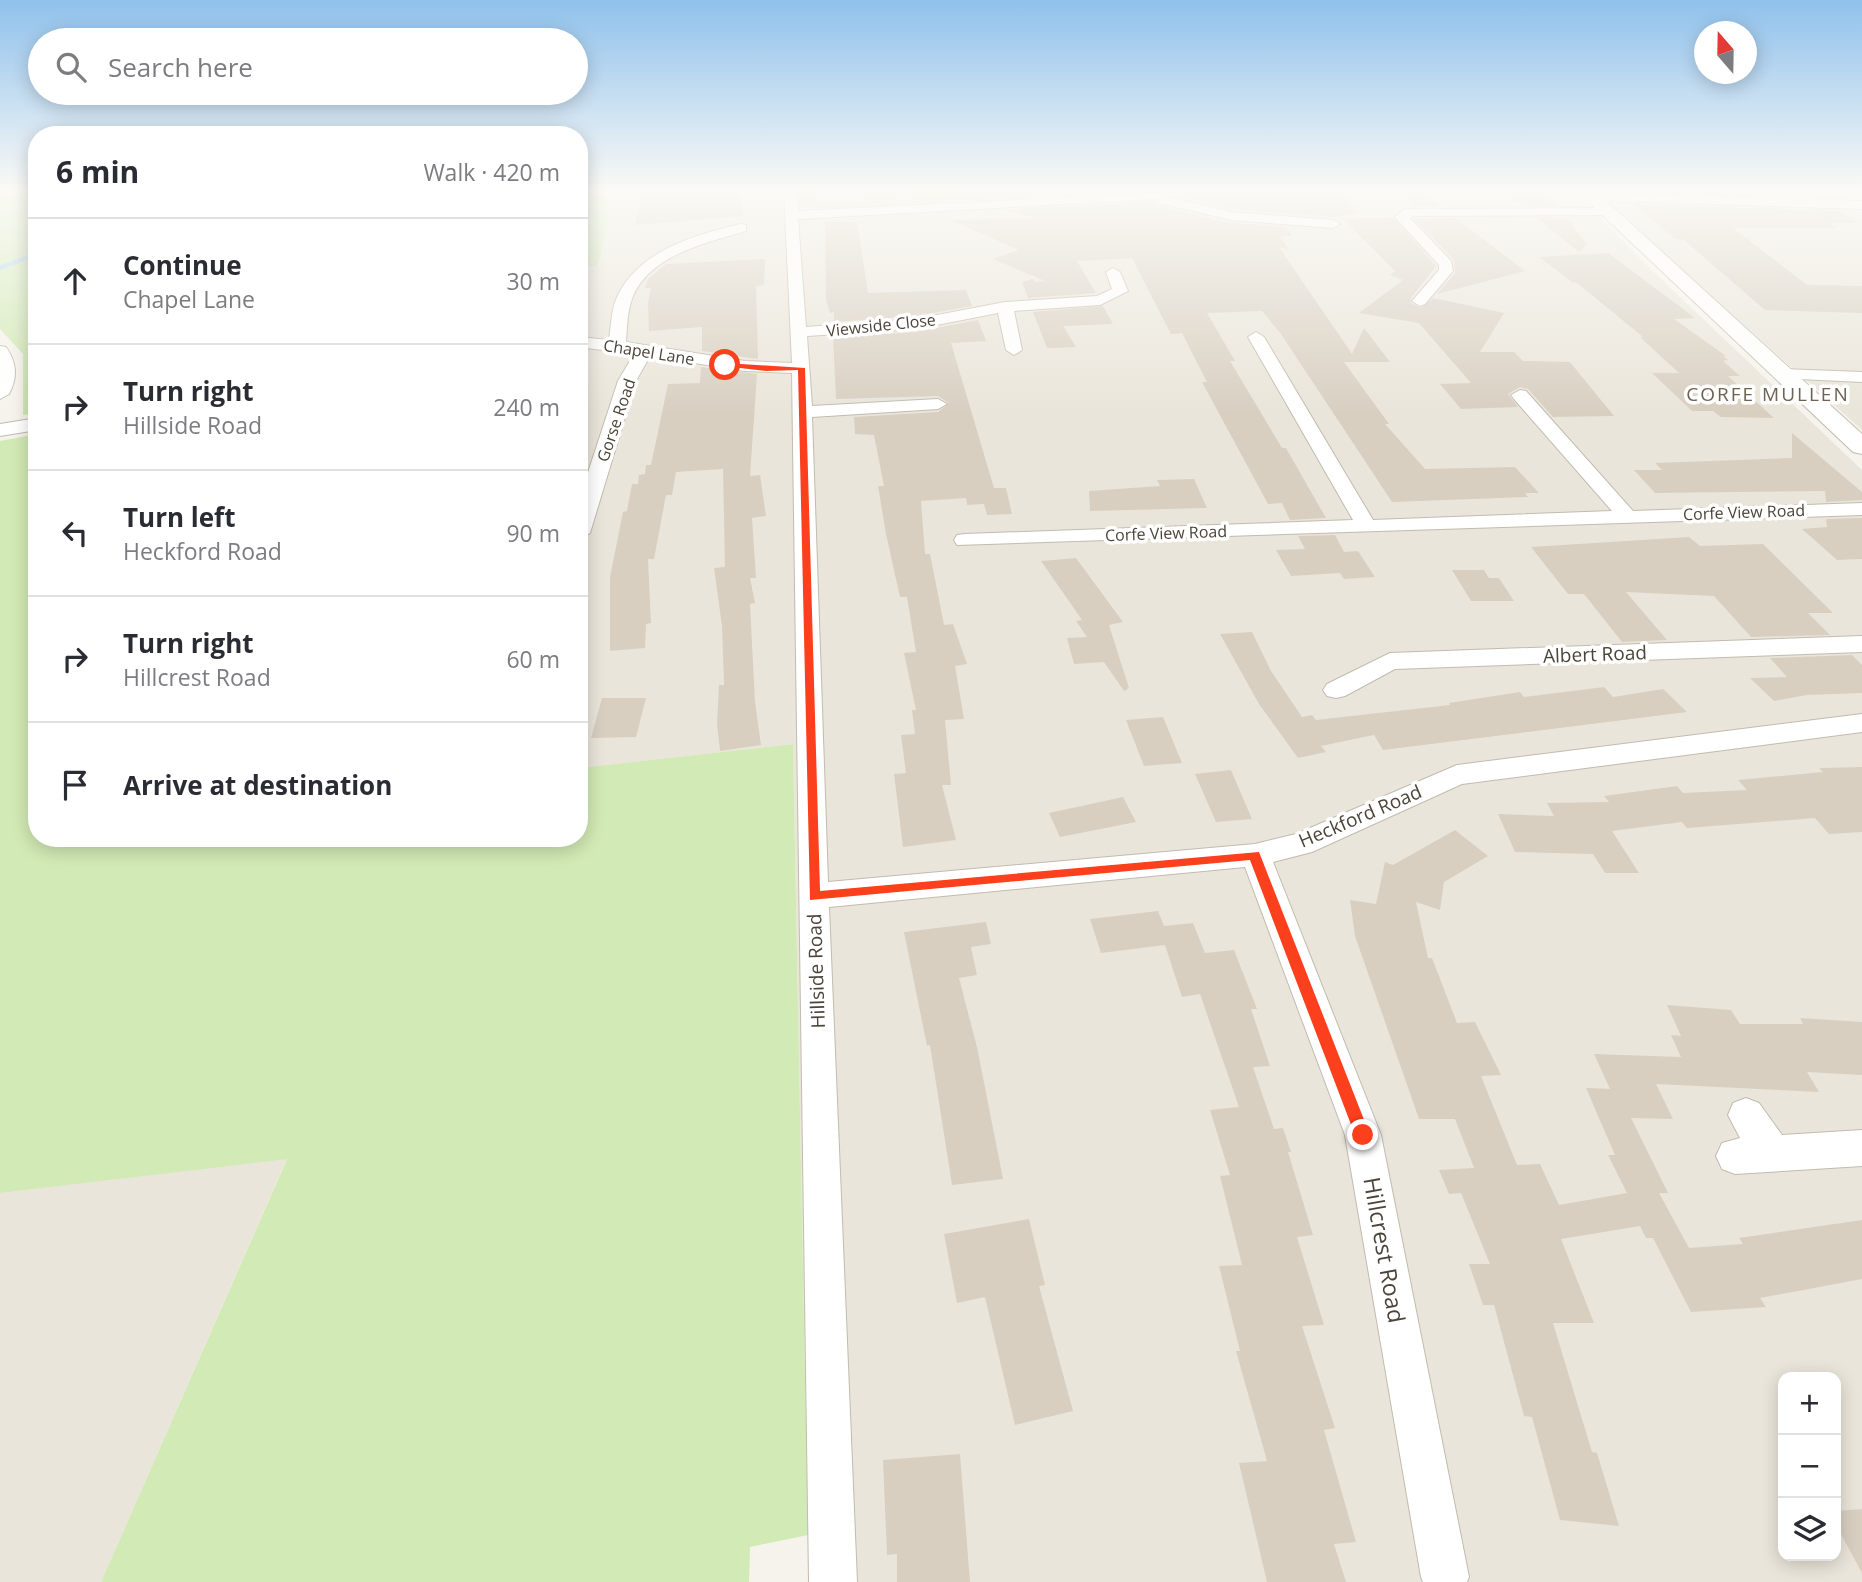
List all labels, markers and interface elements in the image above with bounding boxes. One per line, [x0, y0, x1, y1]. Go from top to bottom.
north arrow [1694, 21, 1757, 84]
search box [28, 28, 588, 105]
icon: search [52, 48, 90, 86]
text: Search here [108, 49, 253, 85]
text: 6 min [56, 151, 139, 192]
text: Walk · 420 m [423, 156, 560, 188]
text: Continue [123, 247, 242, 283]
icon: ahead [56, 262, 94, 300]
text: 30 m [506, 265, 560, 297]
text: Chapel Lane [123, 283, 255, 315]
street label: Viewside Close [825, 308, 937, 342]
street label: Chapel Lane [602, 334, 696, 370]
route start [709, 349, 740, 380]
text: Turn right [123, 373, 254, 409]
street label: Gorse Road [591, 375, 641, 465]
district label: CORFE MULLEN [1686, 381, 1850, 407]
icon: right [56, 388, 94, 426]
text: 240 m [493, 391, 560, 423]
text: Hillside Road [123, 409, 262, 441]
text: Turn left [123, 499, 235, 535]
street label: Corfe View Road [1683, 499, 1805, 525]
icon: left [56, 514, 94, 552]
text: 90 m [506, 517, 560, 549]
street label: Corfe View Road [1105, 520, 1227, 546]
text: Heckford Road [123, 535, 282, 567]
text: Turn right [123, 625, 254, 661]
street label: Albert Road [1543, 639, 1647, 669]
icon: right [56, 640, 94, 678]
text: 60 m [506, 643, 560, 675]
text: Hillcrest Road [123, 661, 271, 693]
icon: arrive [56, 766, 94, 804]
text: Arrive at destination [123, 767, 392, 803]
street label: Heckford Road [1295, 778, 1425, 854]
street label: Hillside Road [801, 913, 831, 1029]
route end [1347, 1119, 1378, 1150]
street label: Hillcrest Road [1356, 1174, 1414, 1325]
map controls [1778, 1372, 1841, 1561]
button: + [1778, 1372, 1841, 1435]
button: − [1778, 1435, 1841, 1498]
button: layers [1778, 1498, 1841, 1561]

